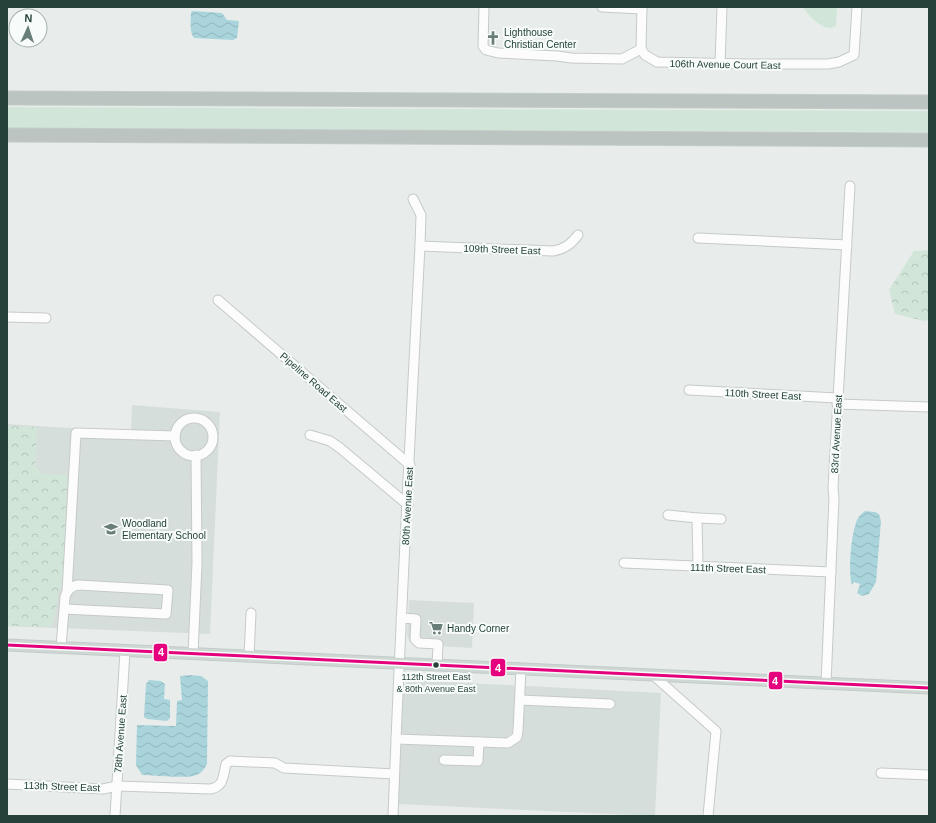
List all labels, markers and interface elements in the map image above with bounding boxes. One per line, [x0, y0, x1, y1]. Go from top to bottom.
north arrow [8, 8, 48, 48]
text: N [24, 12, 33, 24]
place label: Lighthouse Christian Center [504, 27, 577, 50]
church icon: Lighthouse Christian Center [485, 30, 501, 46]
street label: 106th Avenue Court East [669, 58, 781, 71]
street label: 109th Street East [463, 243, 541, 256]
street label: Pipeline Road East [278, 350, 350, 415]
street label: 110th Street East [724, 387, 802, 402]
street label: 83rd Avenue East [829, 394, 844, 474]
street label: 80th Avenue East [400, 466, 415, 545]
place label: Woodland Elementary School [122, 518, 206, 541]
school or university icon: Woodland Elementary School [103, 521, 119, 537]
street label: 111th Street East [690, 562, 766, 575]
supermarket icon: Handy Corner [428, 620, 444, 636]
place label: Handy Corner [447, 623, 510, 634]
line badge: 4 [153, 643, 168, 662]
text: 4 [158, 646, 165, 658]
line badge: 4 [490, 658, 506, 677]
marker: 112th Street East & 80th Avenue East [431, 660, 441, 670]
text: 4 [495, 662, 502, 674]
line badge: 4 [768, 671, 783, 690]
place label: 112th Street East & 80th Avenue East [397, 672, 476, 694]
text: 4 [772, 675, 779, 687]
street label: 78th Avenue East [112, 694, 129, 773]
street label: 113th Street East [24, 780, 101, 793]

